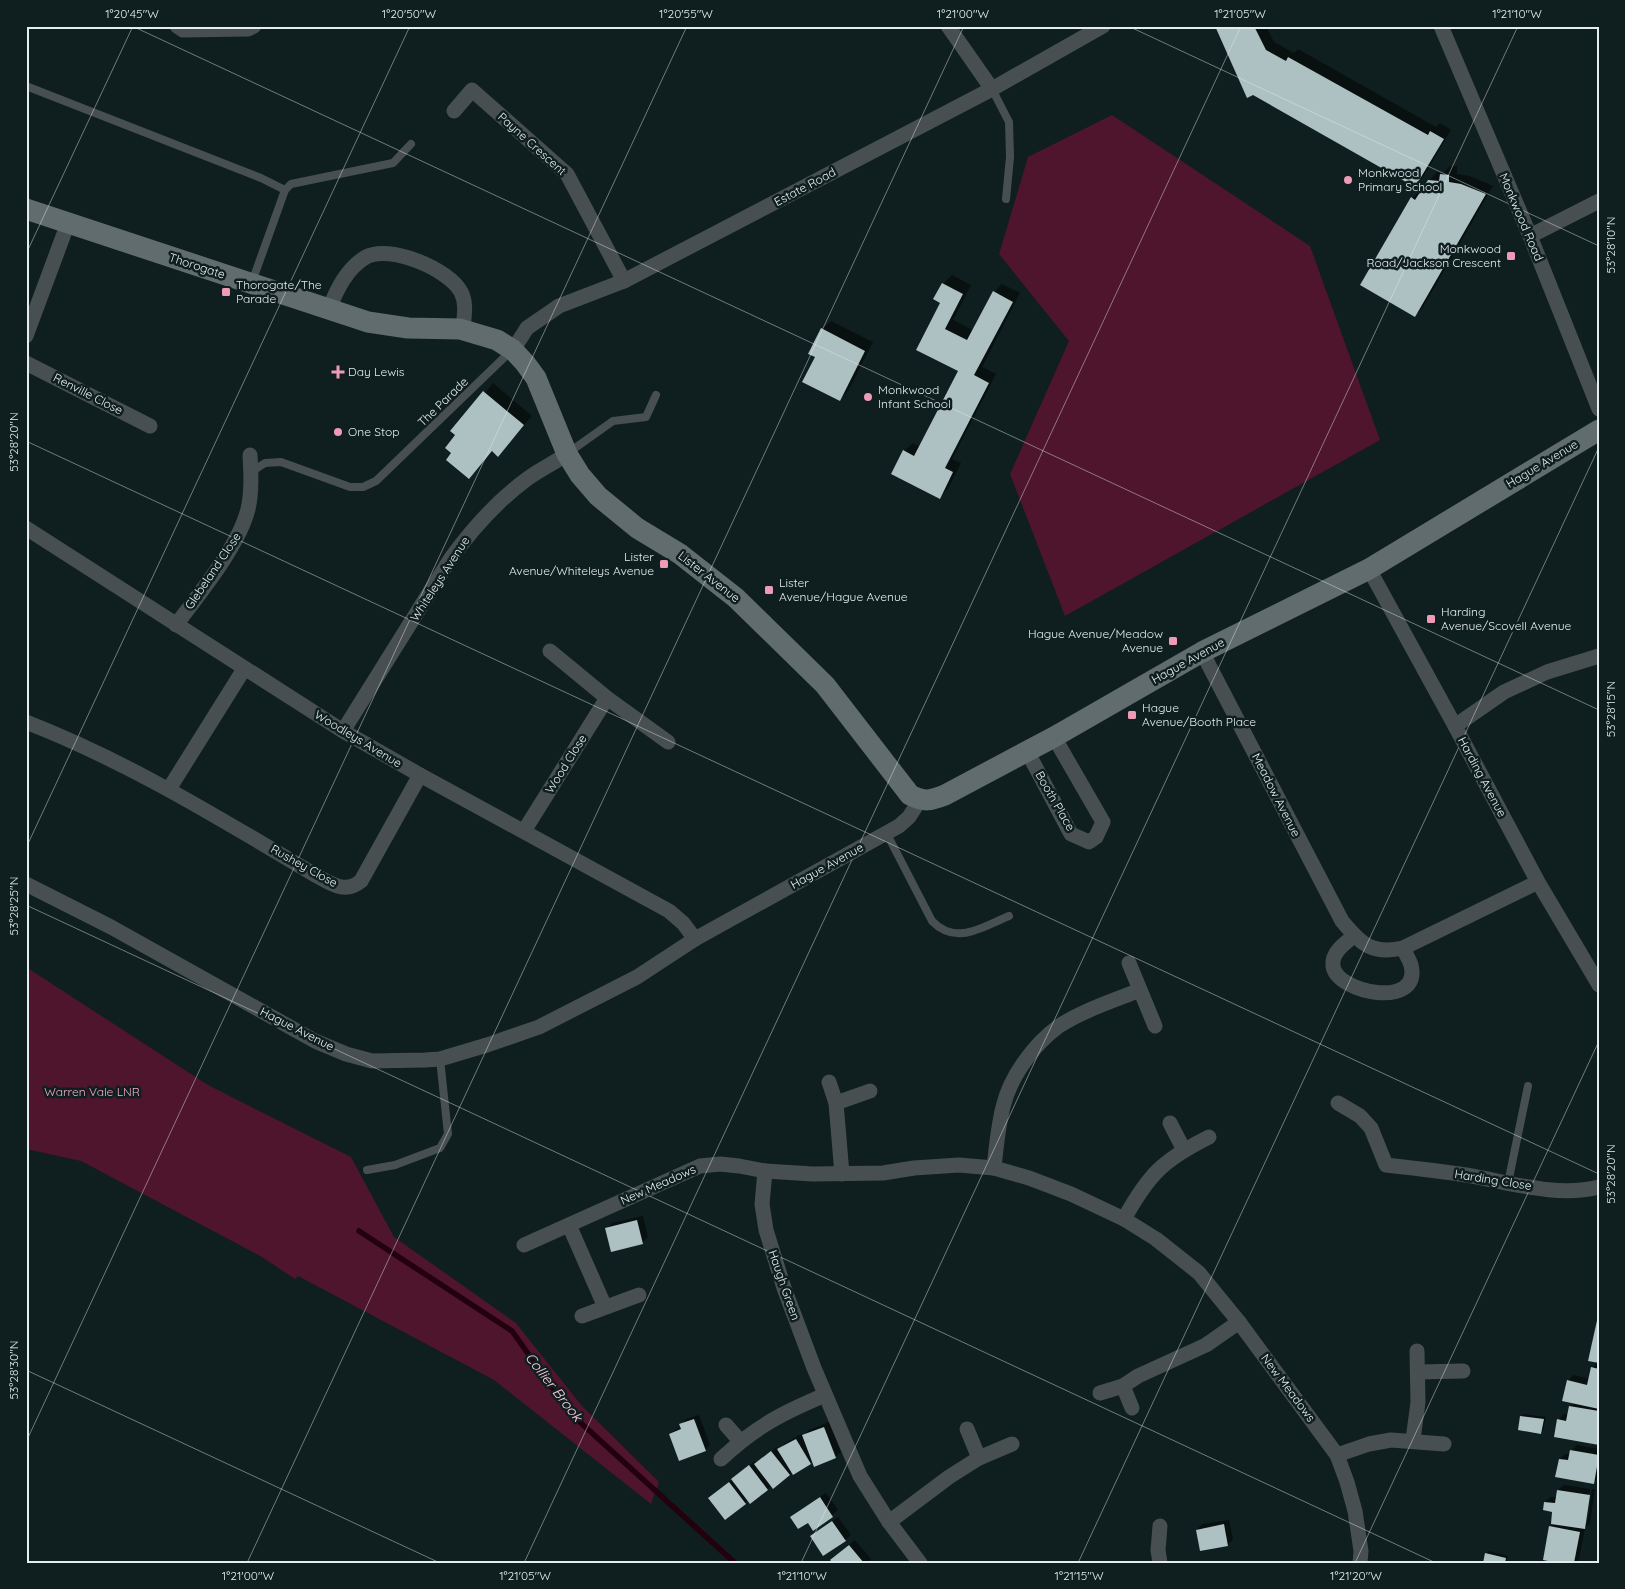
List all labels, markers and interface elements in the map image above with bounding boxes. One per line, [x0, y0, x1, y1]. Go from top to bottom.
text: 1°20'45"W [105, 6, 159, 21]
text: 1°20'50"W [382, 6, 437, 21]
text: 1°20'55"W [659, 6, 713, 21]
text: 1°21'00"W [937, 6, 990, 21]
text: 1°21'05"W [1214, 6, 1266, 21]
text: 1°21'10"W [1492, 6, 1542, 21]
street label: Payne Crescent [495, 109, 570, 178]
street label: Estate Road [771, 164, 838, 209]
place label: Monkwood Primary School [1358, 165, 1442, 194]
street label: Monkwood Road [1496, 170, 1547, 263]
marker: Monkwood Primary School [1342, 174, 1354, 186]
text: 53°28'10"N [1603, 216, 1618, 274]
place label: Monkwood Road/Jackson Crescent [1367, 241, 1501, 270]
street label: Thorogate [167, 249, 227, 282]
marker: Monkwood Road/Jackson Crescent [1505, 250, 1517, 262]
place label: Thorogate/The Parade [236, 277, 322, 306]
marker: Thorogate/The Parade [220, 286, 232, 298]
place label: Day Lewis [348, 364, 405, 379]
marker: Day Lewis [332, 366, 344, 378]
street label: Renville Close [51, 370, 126, 418]
street label: The Parade [414, 374, 471, 429]
place label: Monkwood Infant School [878, 382, 951, 411]
marker: Monkwood Infant School [862, 391, 874, 403]
text: 53°28'20"N [6, 412, 21, 472]
place label: One Stop [348, 424, 399, 439]
marker: One Stop [332, 426, 344, 438]
street label: Hague Avenue [1503, 436, 1581, 491]
street label: Glebeland Close [181, 529, 244, 612]
street label: Whiteleys Avenue [407, 533, 473, 624]
street label: Lister Avenue [675, 548, 743, 606]
place label: Lister Avenue/Whiteleys Avenue [509, 549, 654, 578]
marker: Lister Avenue/Whiteleys Avenue [658, 558, 670, 570]
place label: Lister Avenue/Hague Avenue [779, 575, 908, 604]
marker: Lister Avenue/Hague Avenue [763, 584, 775, 596]
place label: Harding Avenue/Scovell Avenue [1441, 604, 1572, 633]
marker: Harding Avenue/Scovell Avenue [1425, 613, 1437, 625]
place label: Hague Avenue/Meadow Avenue [1028, 626, 1163, 655]
street label: Hague Avenue [1149, 634, 1227, 687]
marker: Hague Avenue/Meadow Avenue [1167, 635, 1179, 647]
text: 53°28'15"N [1603, 681, 1618, 737]
place label: Hague Avenue/Booth Place [1142, 700, 1256, 729]
street label: Woodleys Avenue [312, 707, 405, 771]
marker: Hague Avenue/Booth Place [1126, 709, 1138, 721]
street label: Wood Close [542, 731, 590, 796]
street label: Harding Avenue [1455, 734, 1510, 820]
street label: Meadow Avenue [1249, 750, 1304, 839]
street label: Booth Place [1032, 768, 1079, 834]
street label: Hague Avenue [788, 839, 866, 892]
street label: Rushey Close [268, 841, 340, 890]
text: 53°28'25"N [6, 877, 21, 935]
street label: Hague Avenue [258, 1003, 337, 1054]
park label: Warren Vale LNR [44, 1084, 140, 1099]
text: 53°28'20"N [1603, 1144, 1618, 1204]
street label: New Meadows [618, 1161, 698, 1208]
street label: Harding Close [1453, 1166, 1533, 1193]
street label: Haugh Green [765, 1248, 803, 1322]
text: 53°28'30"N [6, 1340, 21, 1400]
water label: Collier Brook [521, 1349, 587, 1426]
street label: New Meadows [1258, 1351, 1319, 1425]
text: 1°21'00"W [222, 1568, 275, 1583]
text: 1°21'05"W [499, 1568, 551, 1583]
text: 1°21'10"W [777, 1568, 827, 1583]
text: 1°21'15"W [1055, 1568, 1104, 1583]
text: 1°21'20"W [1330, 1568, 1382, 1583]

